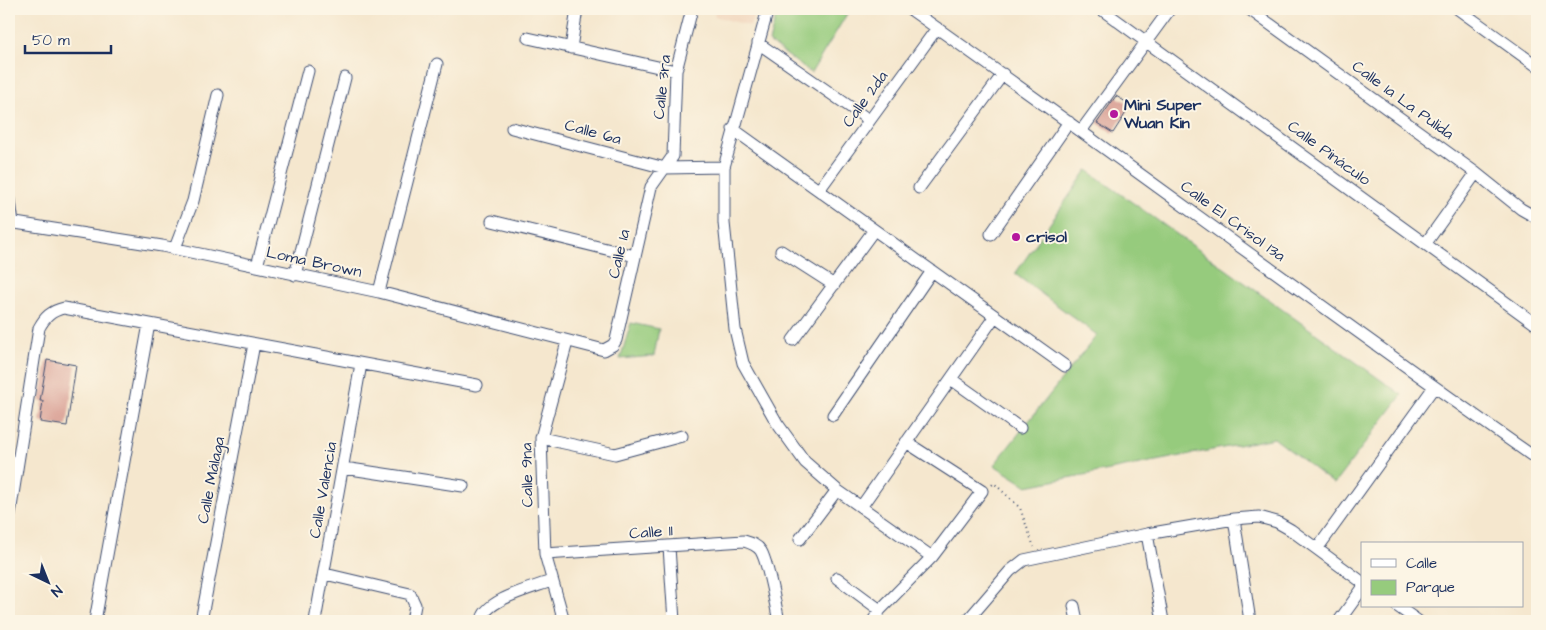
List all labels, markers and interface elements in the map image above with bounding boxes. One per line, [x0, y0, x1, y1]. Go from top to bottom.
scale bar [25, 22, 111, 54]
text: 50 m [32, 30, 70, 51]
street label: Calle 3ra [648, 54, 676, 120]
street label: Calle 1a La Pulida [1347, 55, 1459, 145]
street label: Calle 2da [837, 66, 893, 132]
place label: Mini Super Wuan Kin [1123, 94, 1201, 134]
marker: Mini Super Wuan Kin [1108, 108, 1120, 120]
street label: Calle 6a [562, 114, 624, 150]
street label: Calle Pináculo [1283, 115, 1375, 191]
street label: Calle El Crisol 13a [1176, 175, 1290, 267]
place label: crisol [1026, 226, 1067, 248]
street label: Calle 1a [603, 227, 635, 281]
marker: crisol [1010, 231, 1022, 243]
street label: Loma Brown [264, 241, 364, 283]
street label: Calle Málaga [192, 435, 231, 525]
street label: Calle Valencia [304, 440, 342, 540]
street label: Calle 9na [515, 442, 539, 508]
street label: Calle 11 [628, 520, 674, 544]
legend [1361, 542, 1524, 608]
text: Calle [1406, 553, 1437, 574]
north arrow [22, 558, 72, 608]
text: Parque [1406, 577, 1455, 598]
text: N [46, 580, 66, 601]

